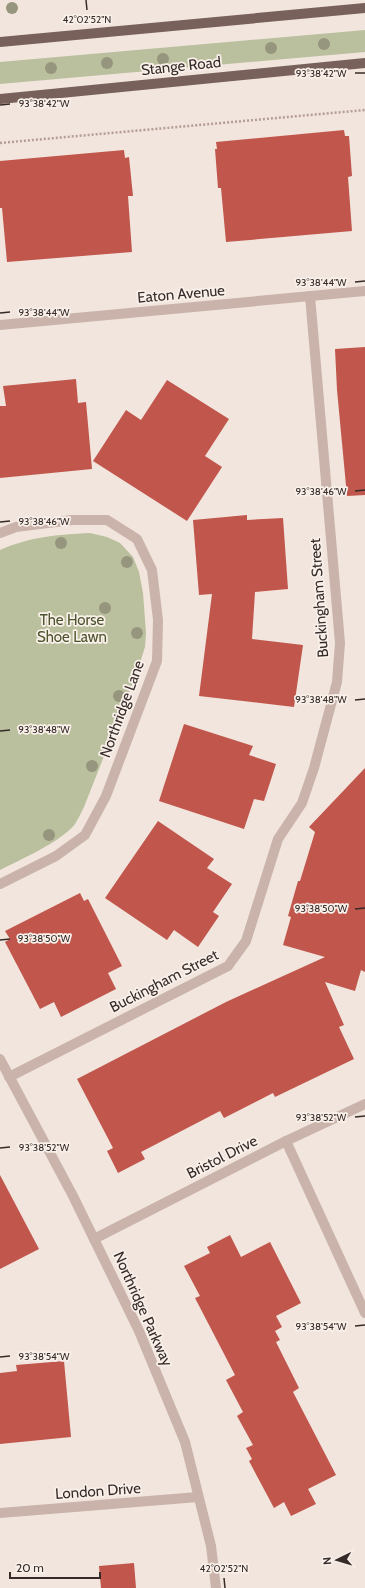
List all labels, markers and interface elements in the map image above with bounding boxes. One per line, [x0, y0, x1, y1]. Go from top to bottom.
text: 42°02'52"N [63, 13, 111, 26]
street label: Stange Road [140, 53, 222, 79]
text: 93°38'42"W [296, 67, 347, 80]
text: 93°38'42"W [19, 97, 70, 110]
text: 93°38'44"W [295, 276, 347, 289]
street label: Eaton Avenue [136, 281, 226, 307]
text: 93°38'44"W [18, 306, 70, 319]
text: 93°38'46"W [295, 485, 347, 498]
text: 93°38'46"W [18, 515, 70, 528]
street label: Buckingham Street [306, 538, 332, 658]
park label: The Horse Shoe Lawn [37, 611, 107, 646]
street label: Northridge Lane [96, 658, 148, 760]
text: 93°38'48"W [295, 693, 347, 706]
text: 93°38'48"W [18, 723, 70, 736]
text: 93°38'50"W [295, 902, 348, 915]
text: 93°38'50"W [18, 932, 71, 945]
street label: Buckingham Street [107, 946, 221, 1016]
text: 93°38'52"W [296, 1111, 347, 1124]
street label: Bristol Drive [184, 1131, 261, 1182]
text: 93°38'52"W [19, 1141, 70, 1154]
street label: Northridge Parkway [110, 1249, 177, 1370]
text: 93°38'54"W [296, 1320, 347, 1333]
text: 93°38'54"W [19, 1350, 70, 1363]
street label: London Drive [54, 1479, 142, 1503]
north arrow [317, 1540, 357, 1580]
scale bar [10, 1554, 100, 1580]
text: N [320, 1556, 334, 1565]
text: 20 m [16, 1560, 44, 1575]
text: 42°02'52"N [200, 1562, 248, 1575]

